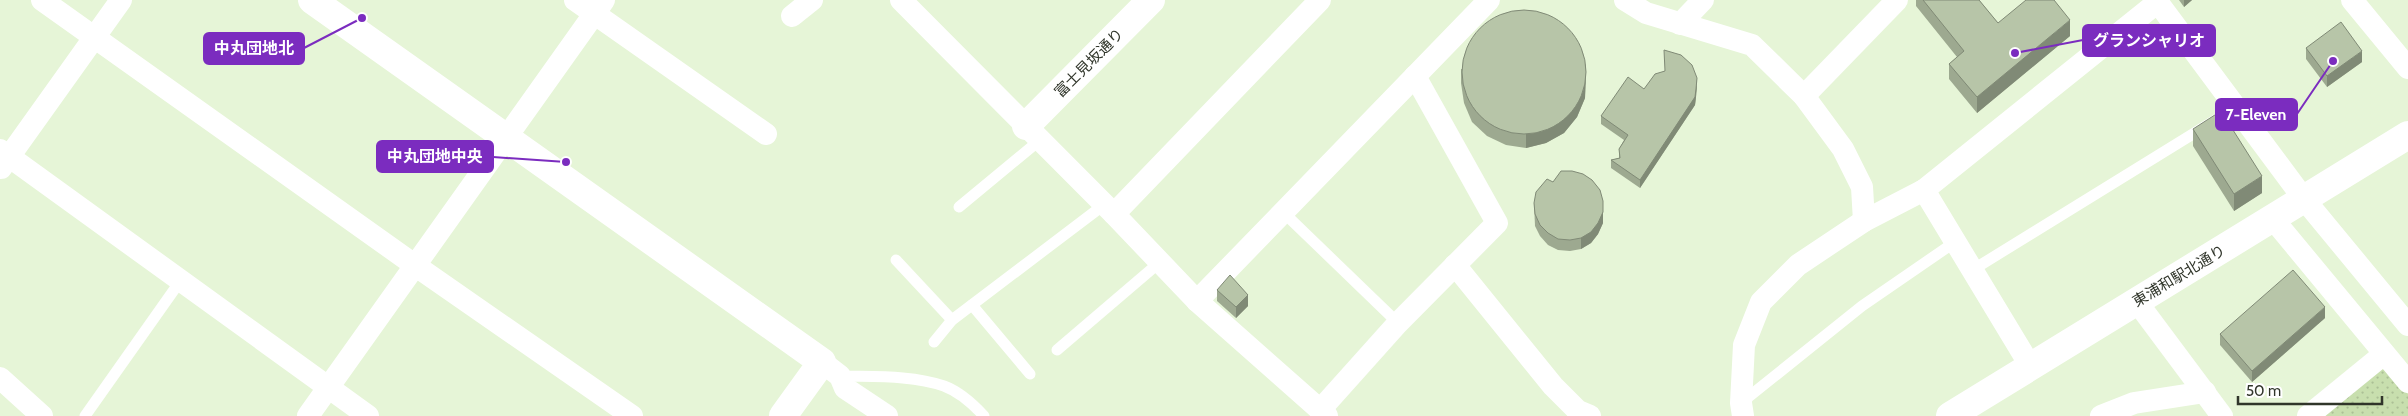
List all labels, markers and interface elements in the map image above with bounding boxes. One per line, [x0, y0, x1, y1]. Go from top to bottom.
street label: 富士見坂通り [1051, 25, 1127, 101]
callout: グランシャリオ [2083, 25, 2215, 56]
text: グランシャリオ [2093, 31, 2205, 50]
callout: 中丸団地北 [204, 33, 304, 64]
text: 中丸団地北 [214, 39, 294, 58]
callout: 7-Eleven [2216, 99, 2297, 130]
text: 7-Eleven [2226, 105, 2286, 124]
callout: 中丸団地中央 [377, 141, 493, 172]
text: 中丸団地中央 [387, 147, 483, 166]
street label: 東浦和駅北通り [2129, 241, 2229, 311]
scale bar [2238, 374, 2382, 406]
text: 50 m [2246, 382, 2281, 400]

